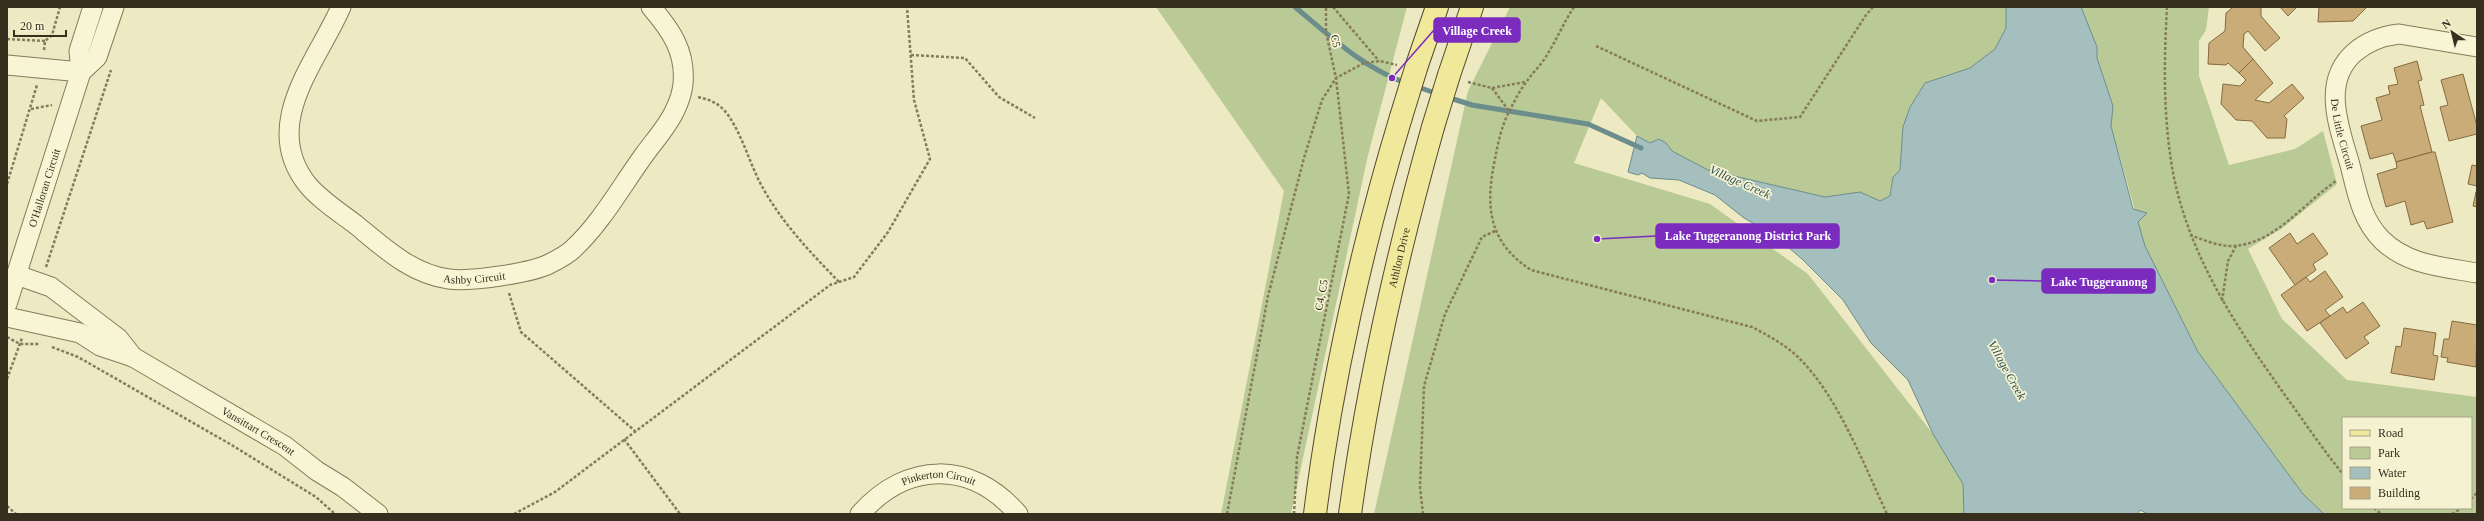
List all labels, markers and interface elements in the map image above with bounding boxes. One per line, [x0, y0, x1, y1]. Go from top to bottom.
scale bar [14, 12, 66, 38]
north arrow [2432, 12, 2472, 52]
text: N [2440, 17, 2453, 31]
callout: Village Creek [1434, 18, 1520, 42]
text: 20 m [20, 19, 45, 33]
text: Village Creek [1442, 24, 1512, 38]
street label: C5 [1329, 33, 1343, 49]
street label: De Little Circuit [2329, 98, 2357, 171]
street label: O'Halloran Circuit [26, 147, 62, 229]
water label: Village Creek [1707, 162, 1773, 202]
callout: Lake Tuggeranong District Park [1656, 224, 1839, 248]
street label: Athllon Drive [1386, 226, 1412, 289]
text: Lake Tuggeranong District Park [1665, 229, 1831, 243]
street label: Ashby Circuit [442, 269, 506, 286]
callout: Lake Tuggeranong [2042, 269, 2155, 293]
text: Lake Tuggeranong [2051, 275, 2147, 289]
street label: C4, C5 [1312, 278, 1330, 311]
water label: Village Creek [1985, 338, 2029, 402]
street label: Vansittart Crescent [220, 404, 297, 458]
legend [2342, 417, 2472, 509]
text: Road [2378, 426, 2403, 440]
text: Park [2378, 446, 2400, 460]
text: Water [2378, 466, 2406, 480]
street label: Pinkerton Circuit [900, 468, 978, 488]
text: Building [2378, 486, 2420, 500]

